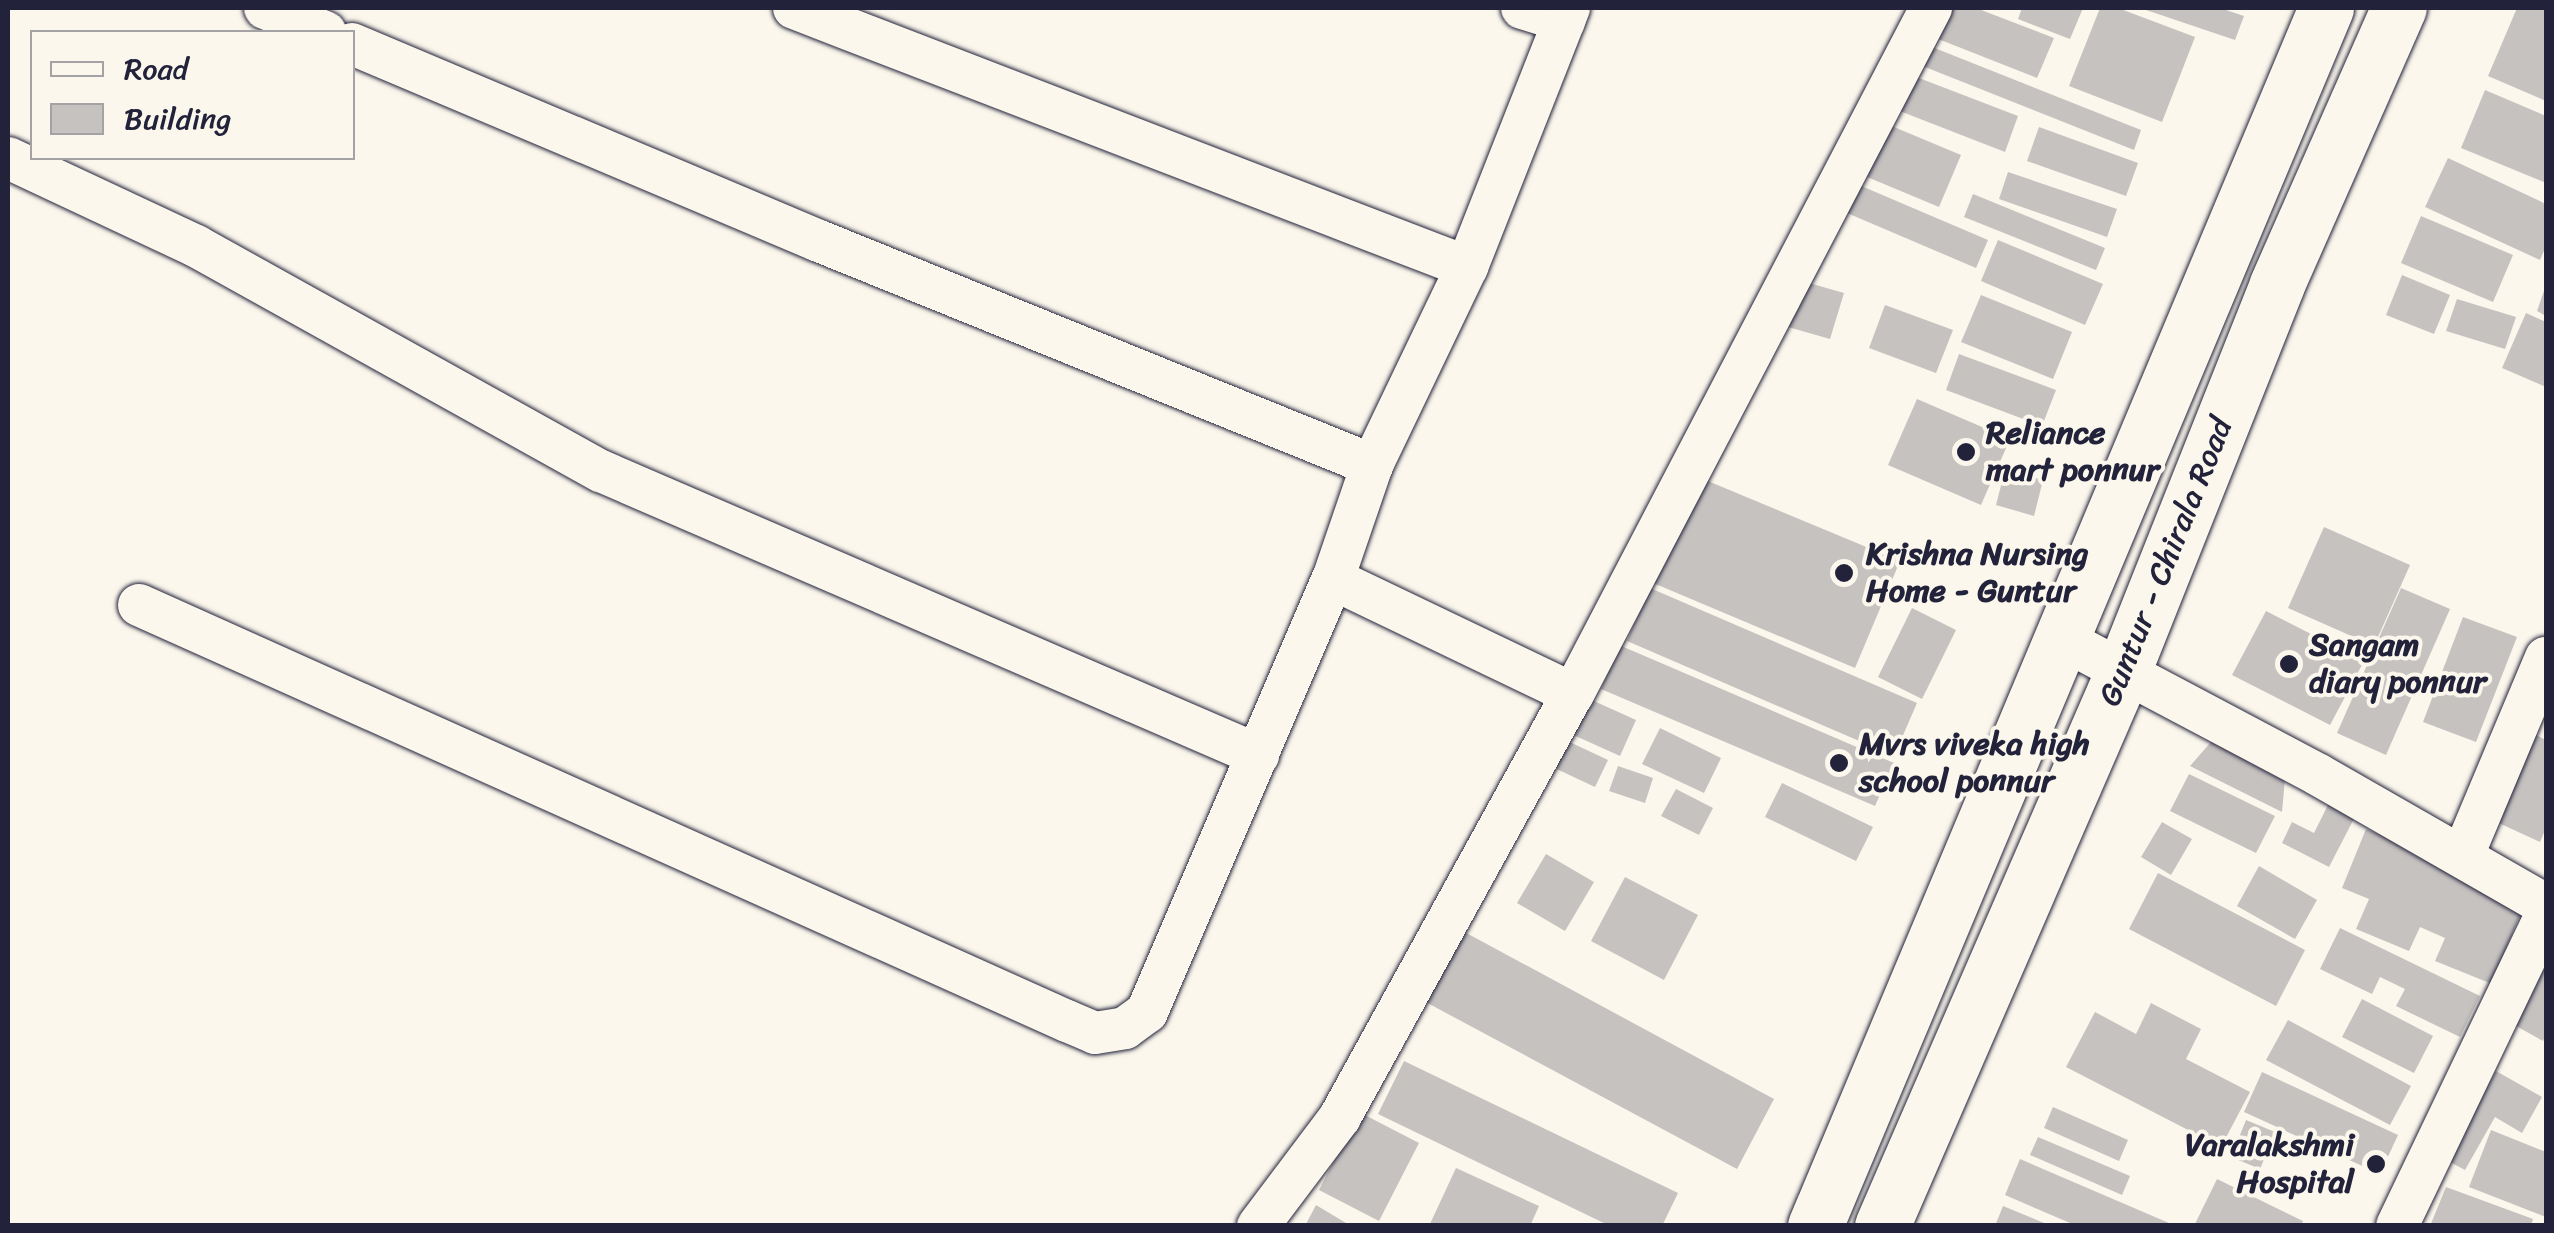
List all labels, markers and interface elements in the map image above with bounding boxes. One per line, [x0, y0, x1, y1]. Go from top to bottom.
legend [30, 30, 355, 160]
text: Road [124, 42, 188, 96]
text: Building [124, 92, 231, 146]
street label: Guntur - Chirala Road [2091, 413, 2241, 711]
place label: Reliance mart ponnur [1986, 415, 2159, 490]
marker: Reliance mart ponnur [1955, 441, 1977, 463]
place label: Krishna Nursing Home - Guntur [1866, 536, 2090, 611]
marker: Krishna Nursing Home - Guntur [1831, 560, 1857, 586]
place label: Sangam diary ponnur [2309, 627, 2487, 702]
marker: Sangam diary ponnur [2278, 653, 2300, 675]
place label: Mvrs viveka high school ponnur [1859, 726, 2089, 801]
marker: Mvrs viveka high school ponnur [1828, 752, 1850, 774]
place label: Varalakshmi Hospital [2185, 1127, 2354, 1202]
marker: Varalakshmi Hospital [2363, 1151, 2389, 1177]

